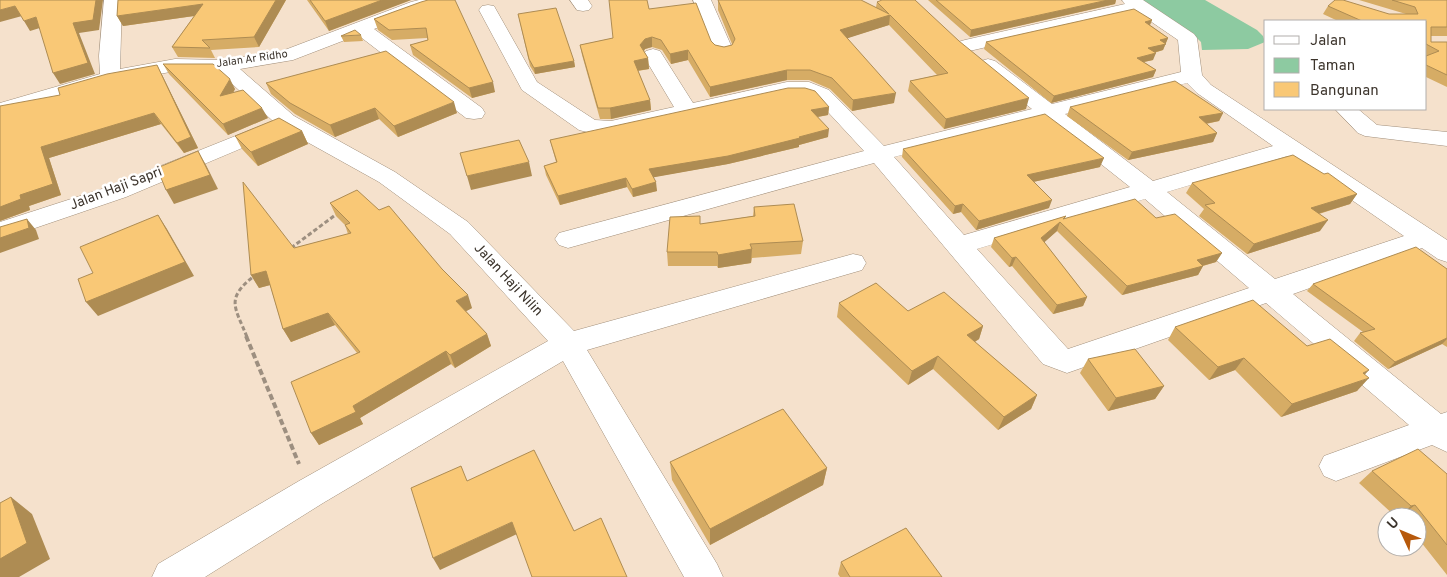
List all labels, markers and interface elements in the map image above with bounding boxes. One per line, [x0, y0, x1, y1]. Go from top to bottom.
legend [1264, 20, 1427, 110]
text: Jalan [1310, 32, 1347, 51]
street label: Jalan Ar Ridho [215, 47, 289, 71]
text: Taman [1310, 57, 1355, 76]
text: Bangunan [1310, 82, 1379, 101]
street label: Jalan Haji Sapri [67, 164, 165, 214]
street label: Jalan Haji Nilin [470, 240, 546, 320]
north arrow [1377, 507, 1427, 557]
text: U [1384, 515, 1403, 534]

